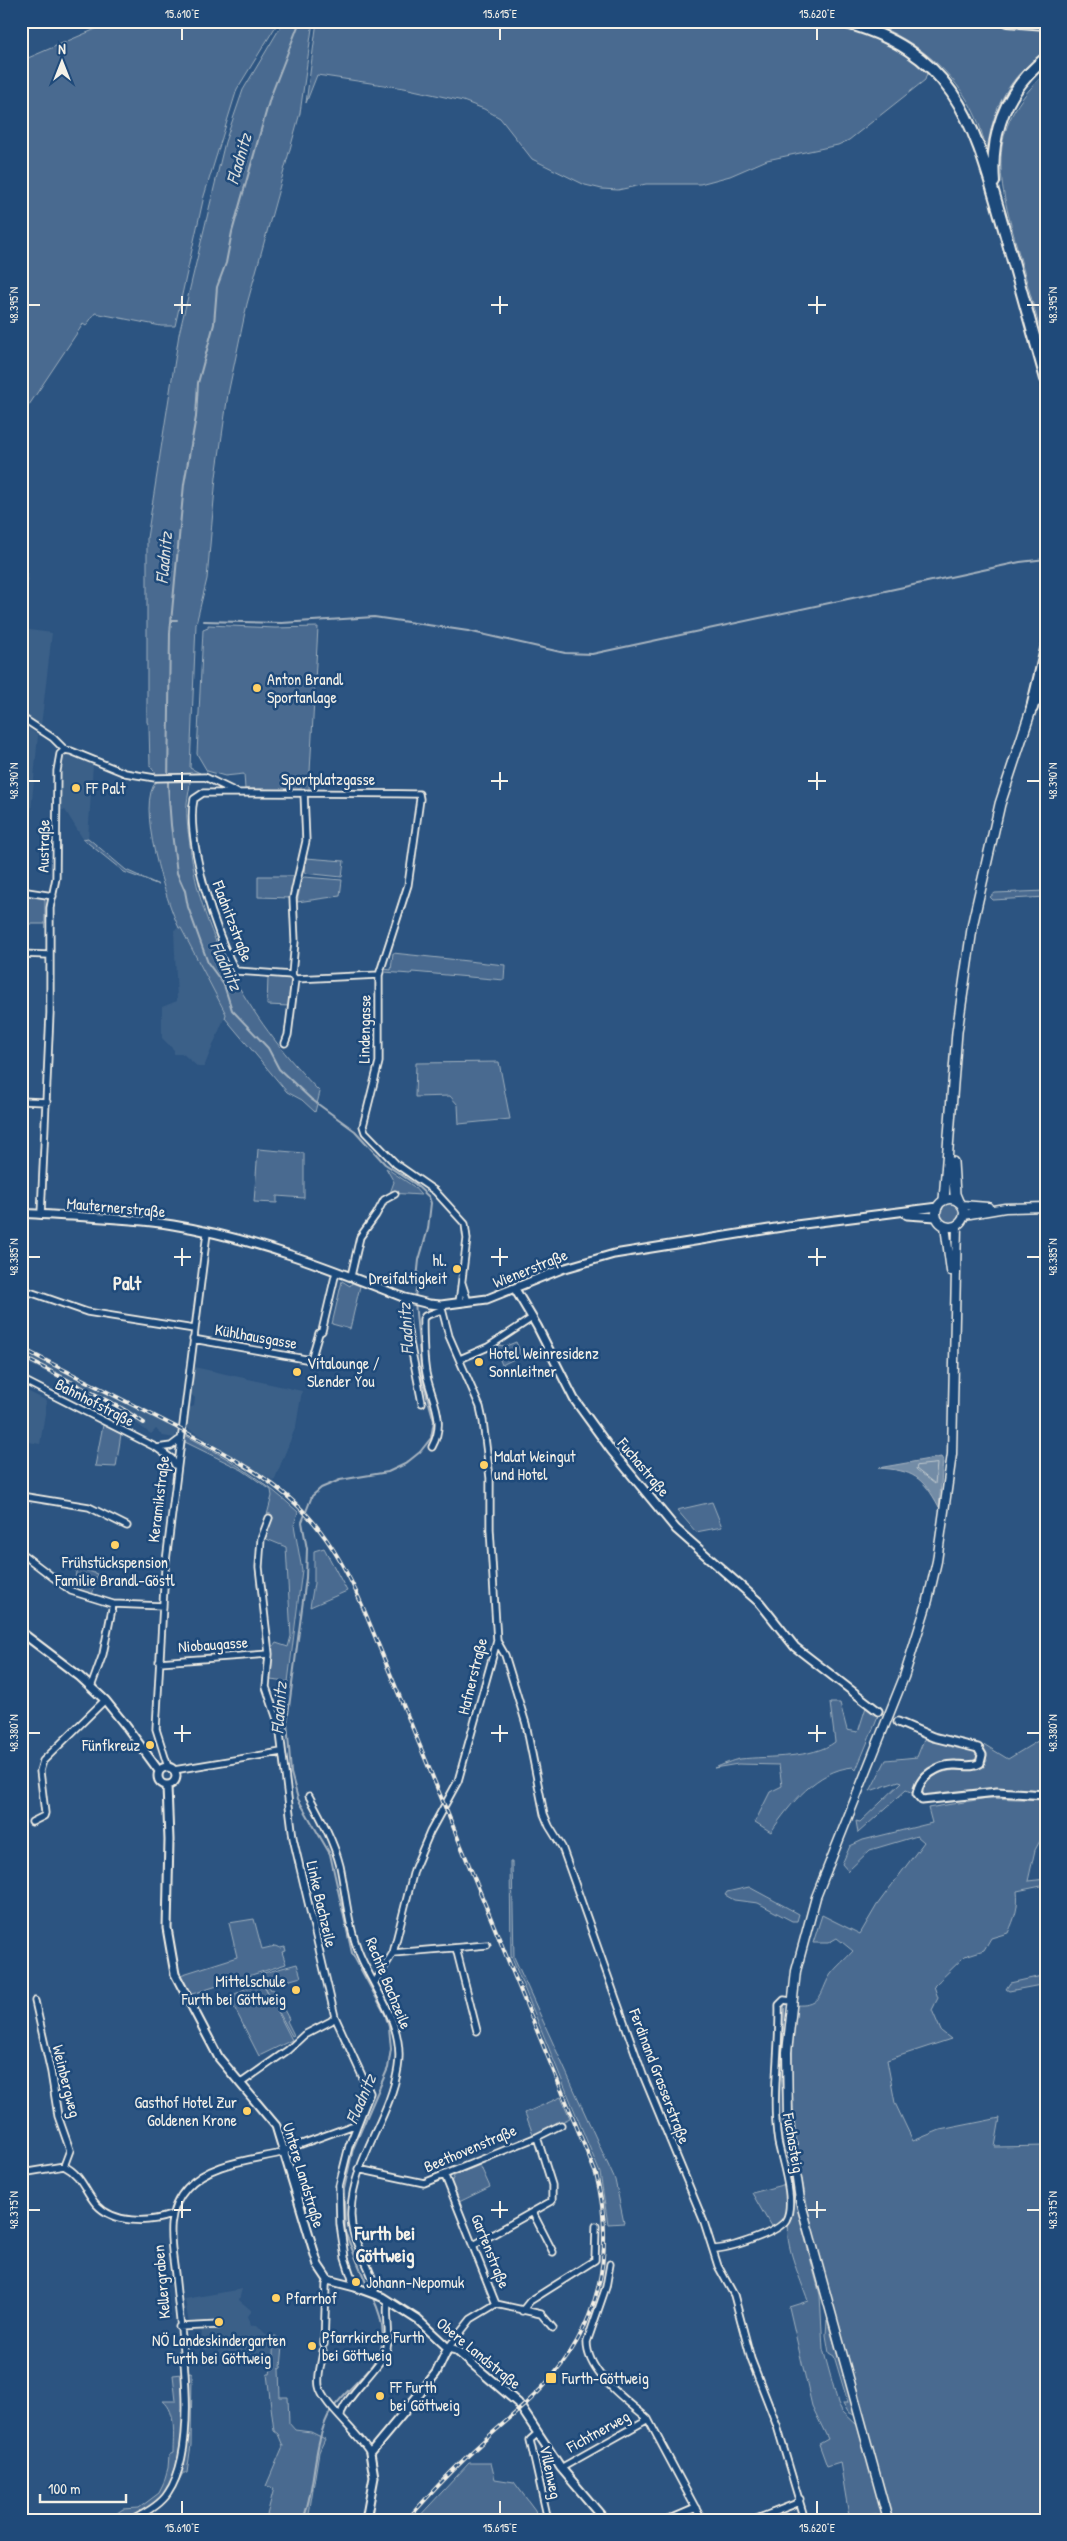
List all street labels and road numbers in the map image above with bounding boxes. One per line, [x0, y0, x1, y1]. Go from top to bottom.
street label: Sportplatzgasse [281, 768, 376, 790]
street label: Austraße [32, 819, 54, 873]
street label: Fladnitzstraße [207, 877, 259, 965]
street label: Lindengasse [352, 994, 376, 1064]
street label: Mauternerstraße [66, 1192, 167, 1222]
street label: Wienerstraße [489, 1243, 571, 1293]
street label: Kühlhausgasse [213, 1318, 300, 1354]
street label: Bahnhofstraße [52, 1373, 139, 1432]
street label: Fuchastraße [612, 1432, 675, 1502]
street label: Keramikstraße [142, 1454, 174, 1544]
street label: Niobaugasse [177, 1631, 249, 1657]
street label: Hafnerstraße [452, 1635, 492, 1717]
street label: Linke Bachzeile [301, 1859, 343, 1950]
street label: Rechte Bachzeile [361, 1934, 418, 2033]
street label: Ferdinand Grasserstraße [624, 2004, 696, 2147]
street label: Weinbergweg [47, 2042, 87, 2120]
street label: Fuchasteig [778, 2110, 810, 2175]
street label: Beethovenstraße [420, 2118, 520, 2177]
street label: Untere Landstraße [278, 2120, 331, 2231]
street label: Gartenstraße [466, 2211, 516, 2292]
street label: Kellergraben [147, 2244, 175, 2320]
street label: Obere Landstraße [432, 2312, 526, 2394]
street label: Fichtnerweg [562, 2405, 633, 2458]
street label: Villenweg [535, 2443, 567, 2501]

